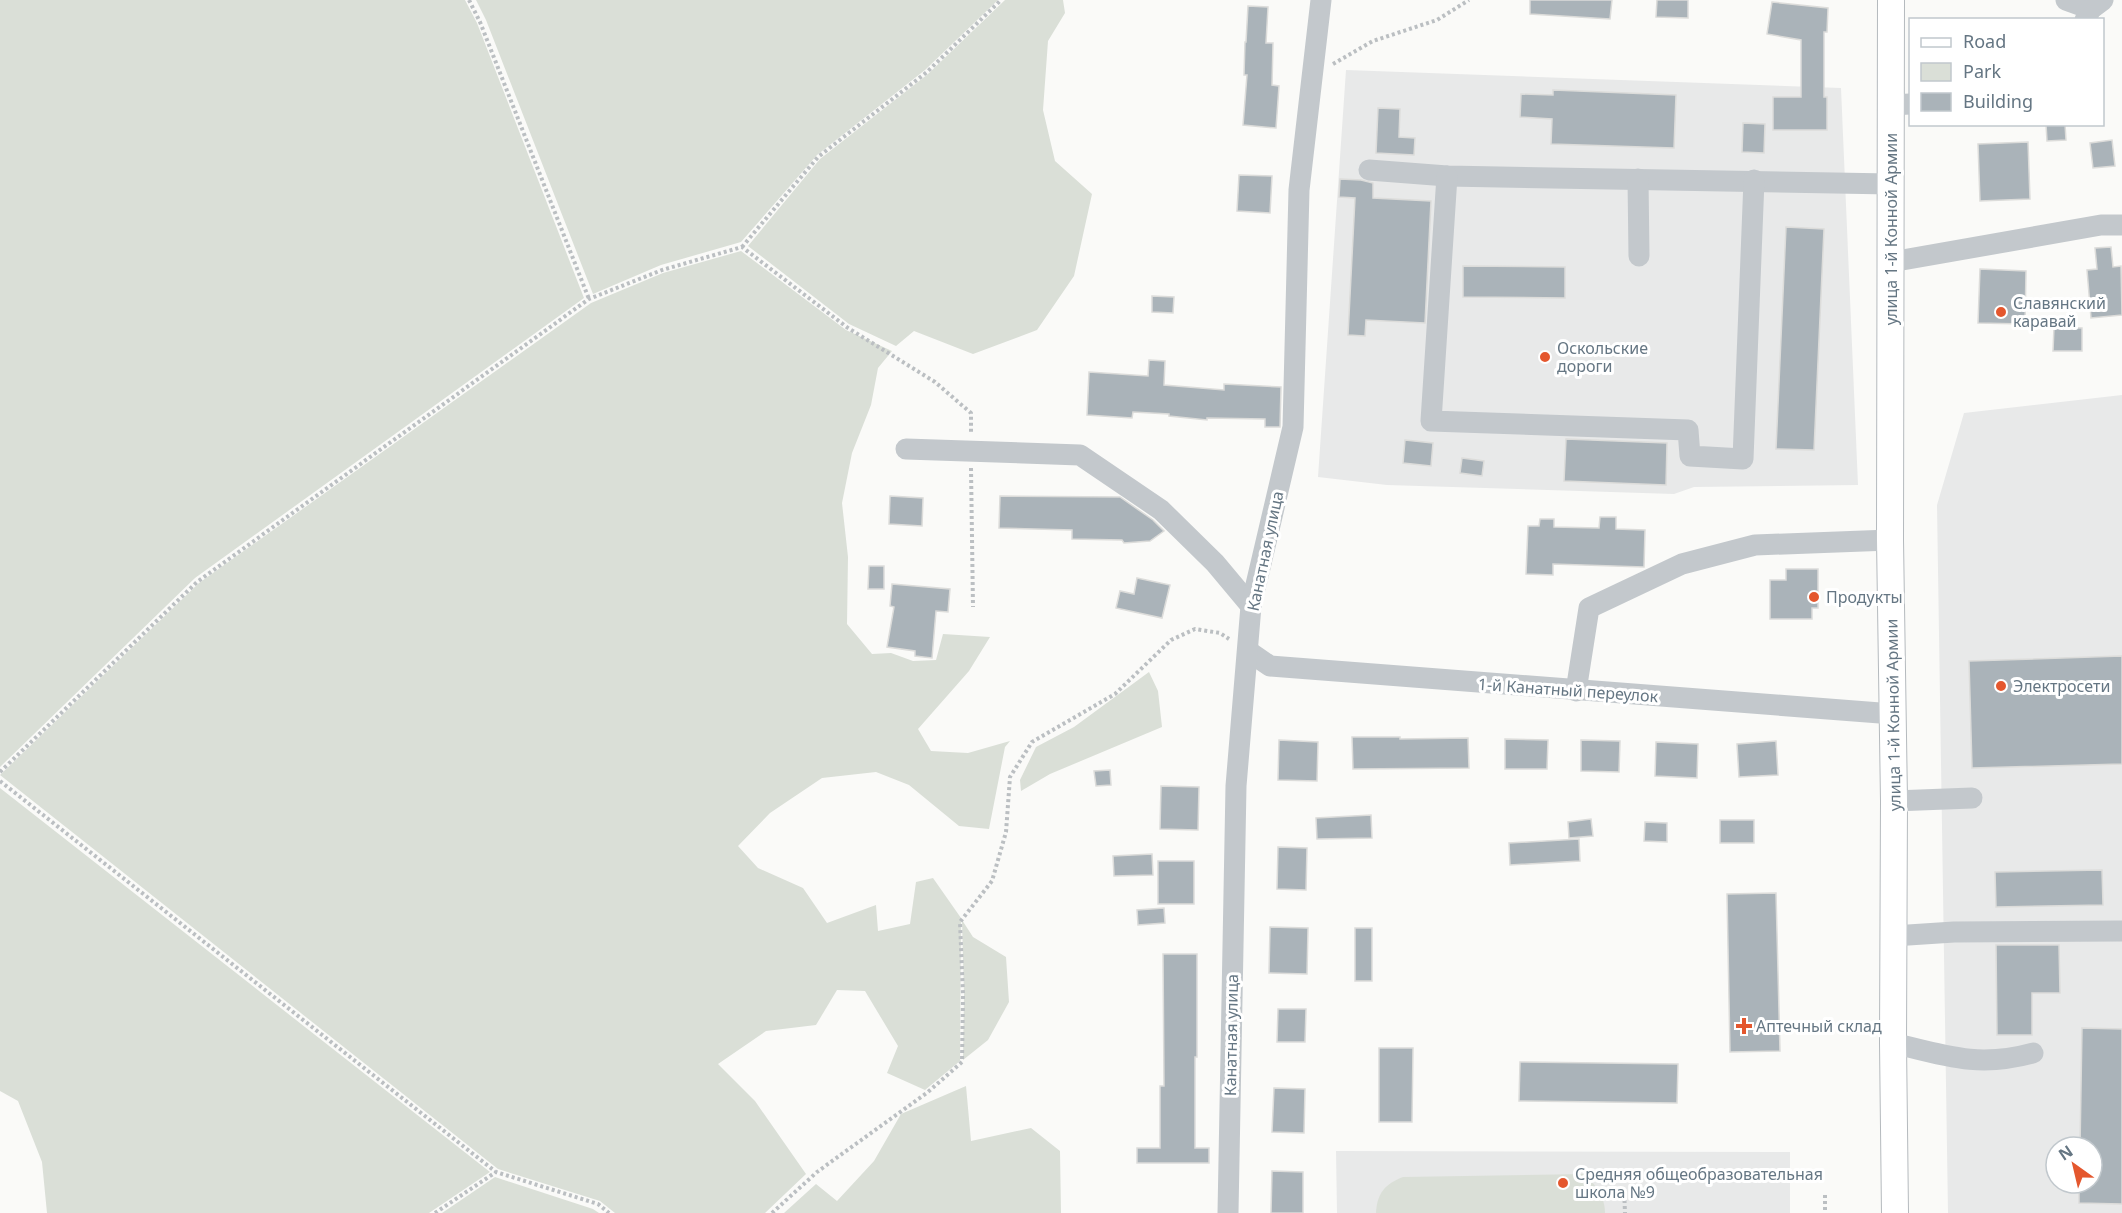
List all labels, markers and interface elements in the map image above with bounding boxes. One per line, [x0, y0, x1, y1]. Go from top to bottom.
legend [1909, 18, 2104, 126]
text: Road [1963, 29, 2006, 53]
text: Park [1963, 59, 2001, 83]
text: Building [1963, 89, 2033, 113]
street label: улица 1-й Конной Армии [1880, 133, 1902, 325]
place label: Славянский каравай [2013, 292, 2106, 332]
marker: Славянский каравай [1994, 305, 2008, 319]
place label: Оскольские дороги [1557, 337, 1648, 377]
marker: Оскольские дороги [1538, 350, 1552, 364]
street label: Канатная улица [1242, 489, 1288, 613]
place label: Продукты [1826, 586, 1903, 608]
marker: Продукты [1807, 590, 1821, 604]
street label: улица 1-й Конной Армии [1880, 619, 1906, 811]
street label: 1-й Канатный переулок [1477, 673, 1659, 707]
place label: Электросети [2013, 675, 2110, 697]
marker: Электросети [1994, 679, 2008, 693]
street label: Канатная улица [1219, 974, 1243, 1096]
place label: Аптечный склад [1756, 1015, 1882, 1037]
marker: Аптечный склад [1737, 1019, 1751, 1033]
north arrow [2044, 1135, 2104, 1195]
text: N [2054, 1140, 2077, 1165]
place label: Средняя общеобразовательная школа №9 [1575, 1163, 1823, 1203]
marker: Средняя общеобразовательная школа №9 [1556, 1176, 1570, 1190]

